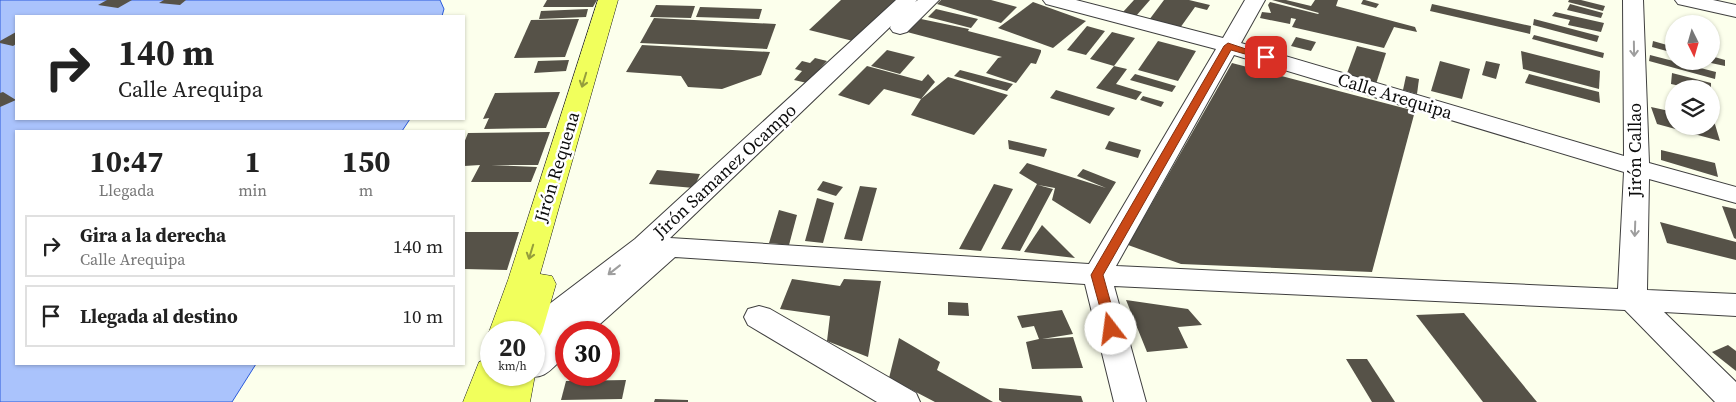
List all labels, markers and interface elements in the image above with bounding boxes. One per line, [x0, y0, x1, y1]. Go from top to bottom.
north arrow [1665, 15, 1720, 70]
map controls [1665, 15, 1720, 135]
text: 140 m [118, 29, 214, 77]
icon: right [35, 35, 100, 100]
pin [1245, 36, 1287, 78]
one-way arrow [1629, 40, 1639, 56]
icon: arrive [1252, 43, 1280, 71]
street label: Calle Arequipa [1335, 66, 1456, 125]
one-way arrow [579, 72, 588, 88]
text: Calle Arequipa [118, 74, 263, 104]
button: layers [1665, 80, 1720, 135]
street label: Jirón Samanez Ocampo [647, 98, 802, 244]
street label: Jirón Callao [1622, 103, 1647, 198]
street label: Jirón Requena [528, 108, 585, 226]
text: 10:47 [90, 141, 164, 182]
text: 1 [244, 141, 261, 182]
text: 150 [342, 141, 390, 182]
text: Llegada [99, 179, 154, 201]
text: min [238, 179, 267, 201]
text: m [359, 179, 373, 201]
one-way arrow [1630, 220, 1639, 236]
text: Gira a la derecha [80, 222, 226, 248]
icon: right [37, 232, 65, 260]
text: 140 m [393, 233, 443, 259]
one-way arrow [526, 244, 536, 260]
text: Calle Arequipa [80, 248, 185, 270]
one-way arrow [607, 265, 621, 275]
icon: arrive [37, 302, 65, 330]
position arrow [1084, 302, 1136, 354]
text: Llegada al destino [80, 303, 238, 329]
text: 10 m [402, 303, 443, 329]
speed limit sign: 30 [555, 321, 620, 386]
text: 20 [499, 330, 526, 364]
text: km/h [498, 358, 527, 374]

